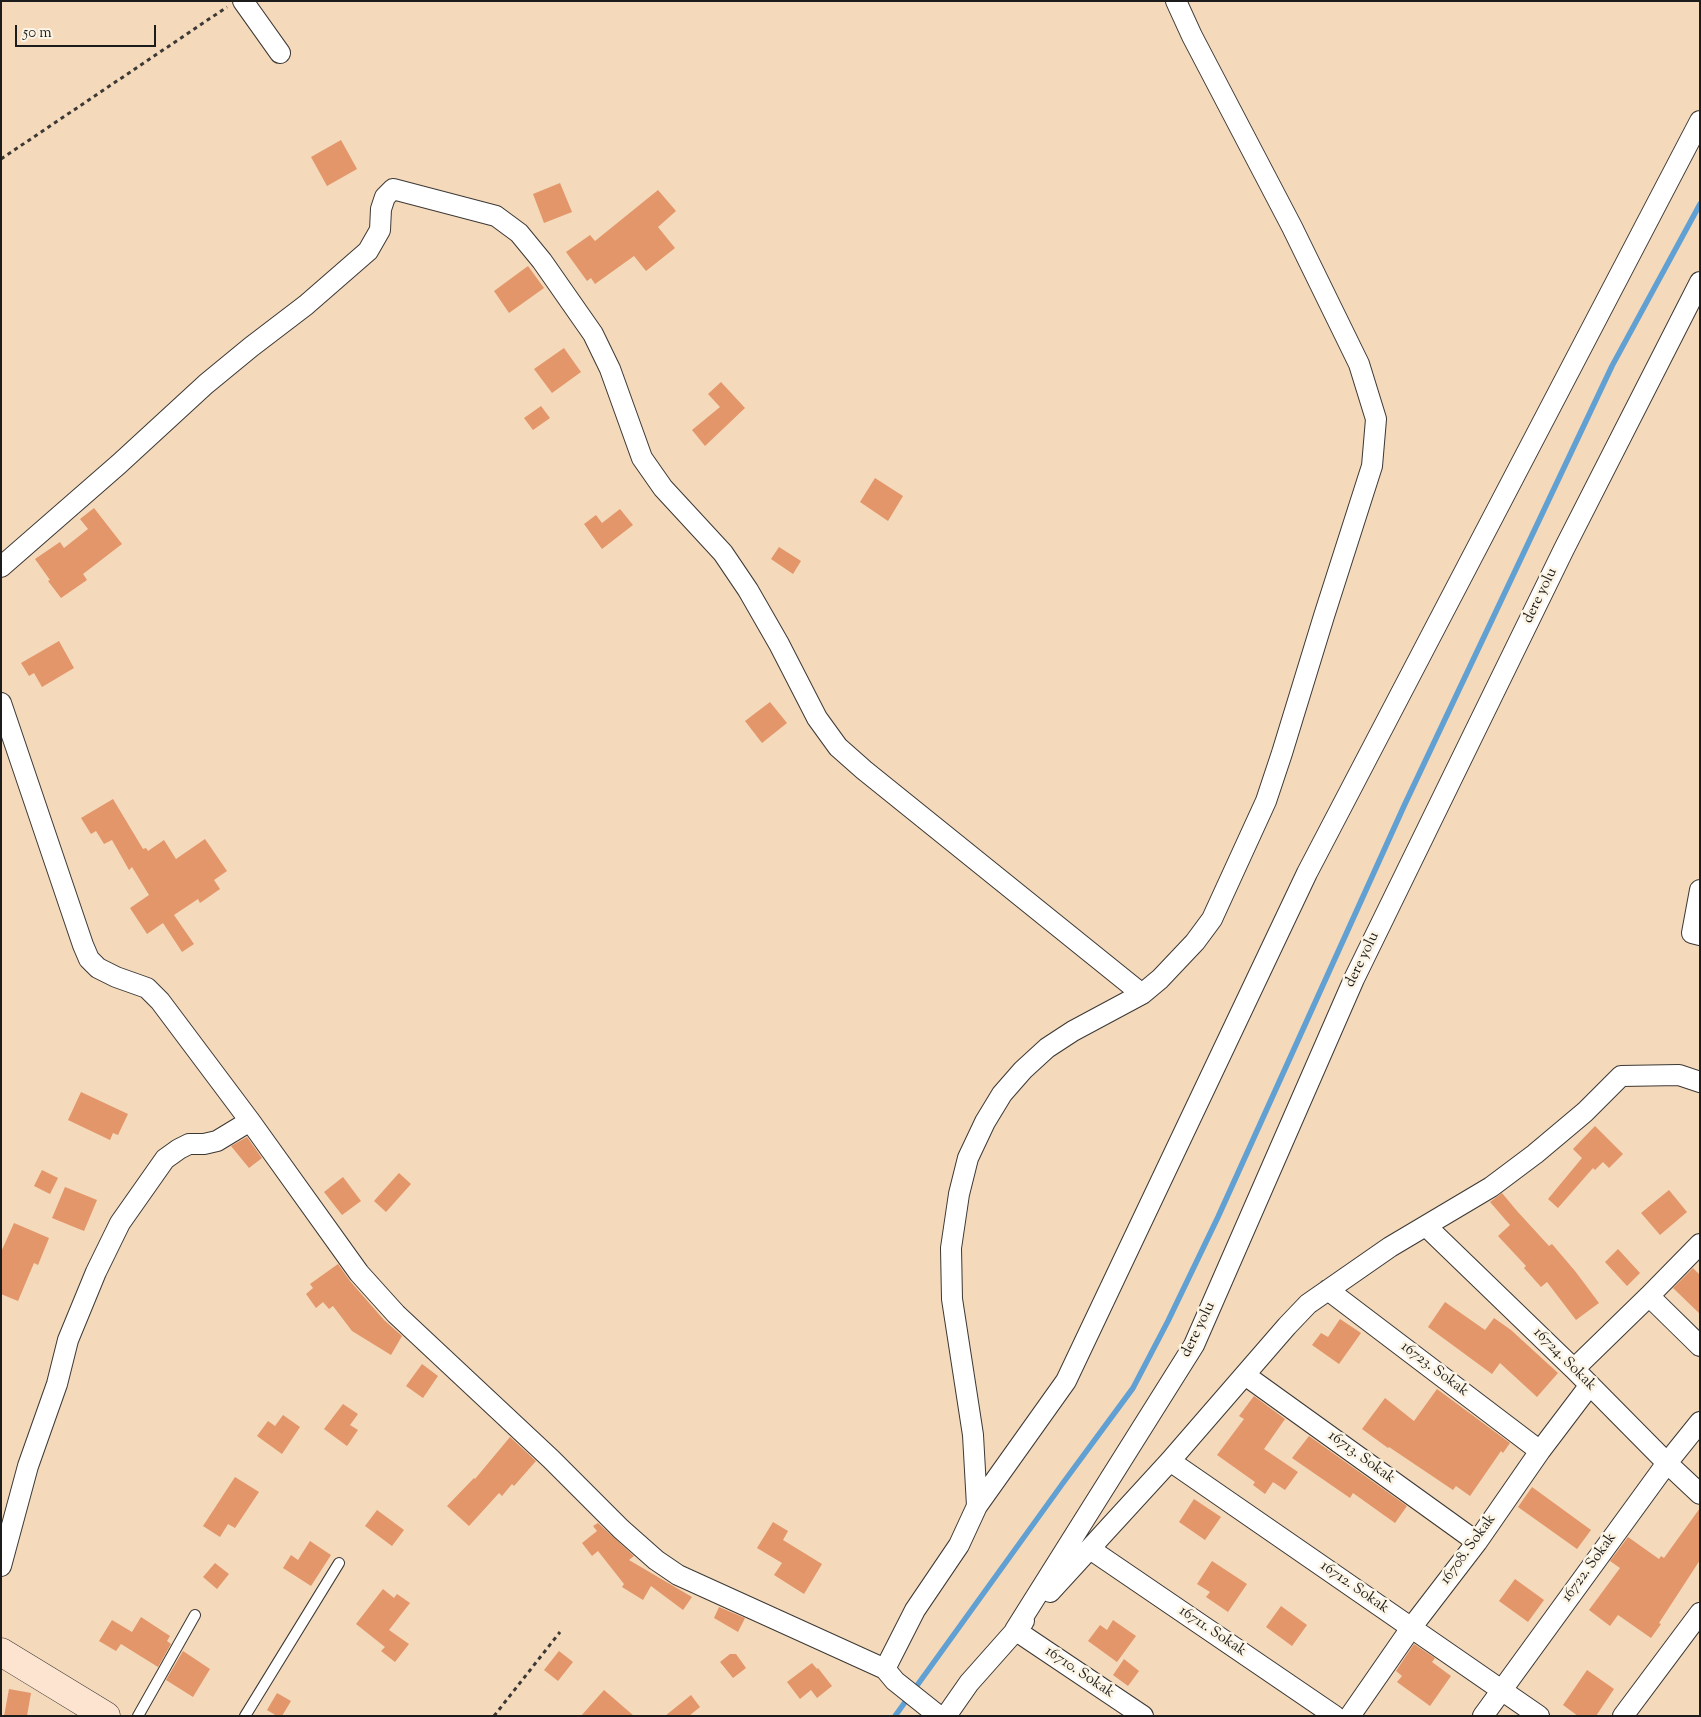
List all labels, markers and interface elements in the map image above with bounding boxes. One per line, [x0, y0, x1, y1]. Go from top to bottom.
scale bar [18, 15, 159, 47]
text: 50 m [23, 23, 52, 44]
street label: dere yolu [1520, 565, 1562, 627]
street label: dere yolu [1342, 929, 1384, 991]
street label: dere yolu [1178, 1299, 1220, 1361]
street label: 16724. Sokak [1529, 1325, 1599, 1395]
street label: 16723. Sokak [1397, 1339, 1471, 1401]
street label: 16713. Sokak [1324, 1428, 1398, 1488]
street label: 16708. Sokak [1438, 1511, 1500, 1589]
street label: 16722. Sokak [1559, 1530, 1621, 1606]
street label: 16712. Sokak [1316, 1558, 1392, 1618]
street label: 16711. Sokak [1175, 1603, 1249, 1661]
street label: 16710. Sokak [1041, 1643, 1117, 1703]

